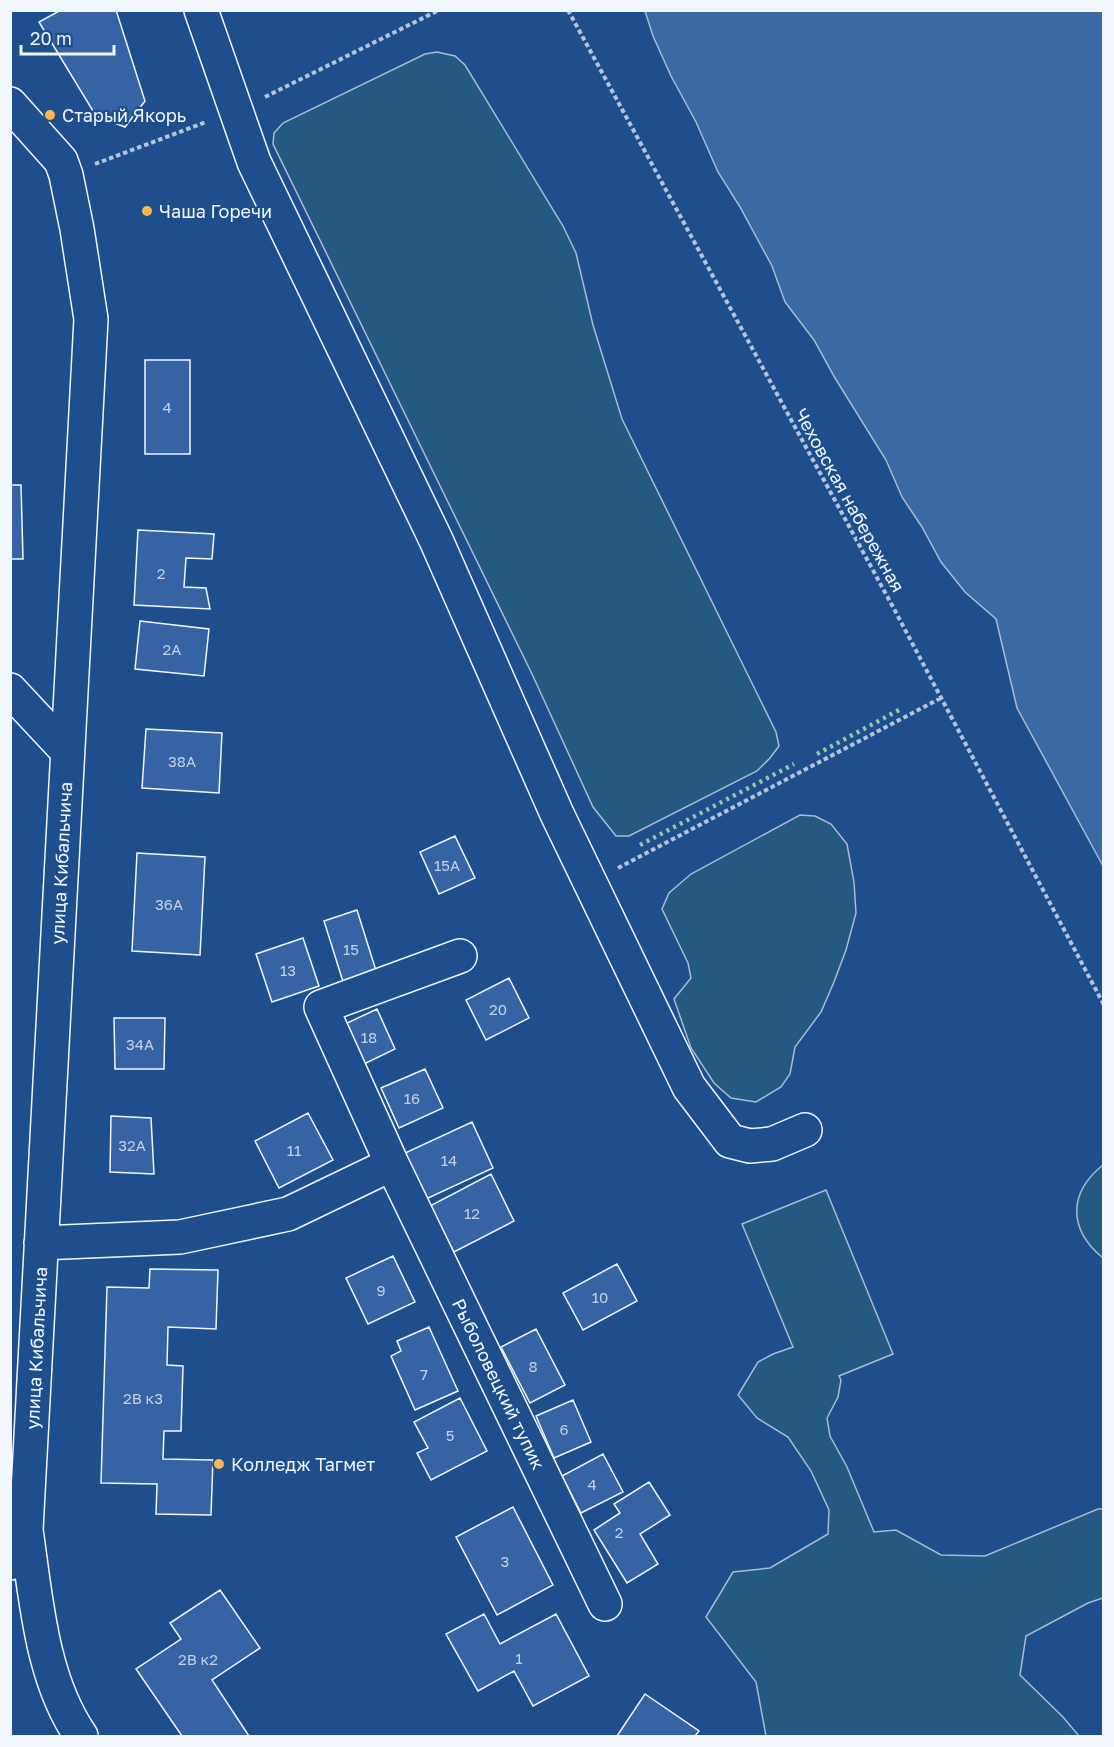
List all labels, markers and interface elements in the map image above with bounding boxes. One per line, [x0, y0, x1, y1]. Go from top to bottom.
scale bar [21, 18, 114, 56]
text: 20 m [30, 27, 72, 49]
place label: Старый Якорь [62, 104, 186, 126]
marker: Старый Якорь [43, 108, 57, 122]
place label: Чаша Горечи [159, 200, 272, 222]
marker: Чаша Горечи [140, 204, 154, 218]
house number: 4 [162, 398, 172, 416]
street label: Чеховская набережная [790, 404, 910, 596]
house number: 2 [157, 564, 165, 582]
house number: 2А [163, 640, 181, 658]
house number: 38А [168, 752, 196, 770]
street label: улица Кибальчича [46, 781, 76, 945]
house number: 15А [434, 856, 460, 874]
house number: 36А [155, 895, 183, 913]
house number: 15 [343, 940, 359, 958]
house number: 13 [280, 961, 296, 979]
house number: 20 [489, 1000, 507, 1018]
house number: 18 [361, 1028, 377, 1046]
house number: 34А [126, 1035, 154, 1053]
house number: 16 [404, 1089, 420, 1107]
house number: 32А [118, 1136, 146, 1154]
house number: 11 [287, 1141, 301, 1159]
house number: 14 [441, 1151, 457, 1169]
house number: 12 [464, 1204, 480, 1222]
street label: улица Кибальчича [21, 1266, 51, 1430]
house number: 9 [376, 1281, 386, 1299]
house number: 10 [592, 1288, 608, 1306]
street label: Рыболовецкий тупик [448, 1295, 550, 1473]
house number: 8 [528, 1357, 538, 1375]
house number: 7 [420, 1365, 428, 1383]
house number: 2В к3 [123, 1389, 163, 1407]
house number: 6 [559, 1420, 569, 1438]
house number: 5 [446, 1426, 454, 1444]
place label: Колледж Тагмет [231, 1453, 375, 1475]
marker: Колледж Тагмет [212, 1457, 226, 1471]
house number: 4 [587, 1475, 597, 1493]
house number: 2 [615, 1523, 623, 1541]
house number: 3 [501, 1552, 509, 1570]
house number: 1 [515, 1649, 523, 1667]
house number: 2В к2 [178, 1650, 218, 1668]

